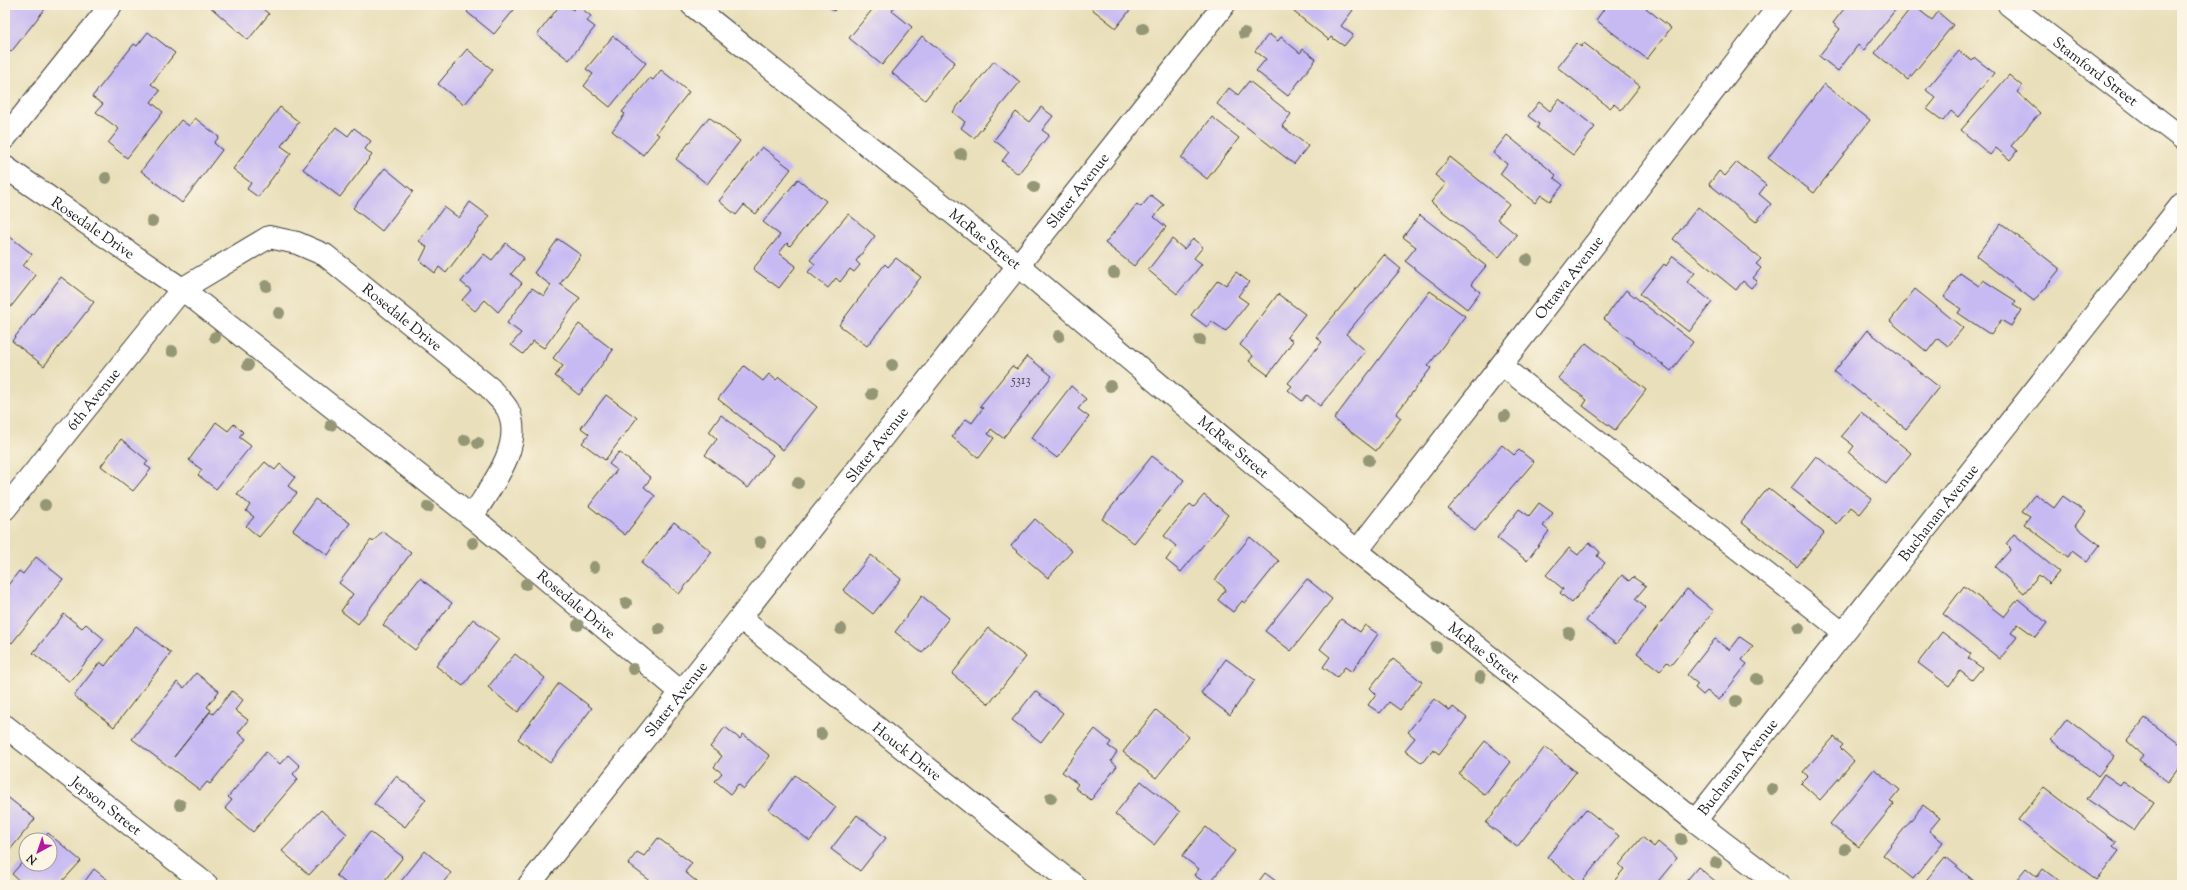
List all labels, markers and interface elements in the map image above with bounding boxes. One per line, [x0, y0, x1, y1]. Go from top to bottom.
street label: Stamford Street [2047, 33, 2142, 112]
street label: Slater Avenue [1042, 149, 1115, 234]
street label: Rosedale Drive [46, 193, 138, 265]
street label: McRae Street [944, 205, 1025, 275]
street label: Ottawa Avenue [1531, 232, 1609, 325]
street label: Rosedale Drive [357, 280, 446, 357]
street label: 6th Avenue [63, 364, 126, 436]
house number: 5313 [1010, 372, 1031, 390]
street label: Slater Avenue [841, 403, 914, 488]
street label: McRae Street [1193, 412, 1273, 484]
street label: Buchanan Avenue [1895, 460, 1985, 566]
street label: Rosedale Drive [531, 566, 619, 645]
street label: McRae Street [1443, 618, 1524, 689]
street label: Slater Avenue [641, 658, 714, 742]
street label: Buchanan Avenue [1694, 715, 1784, 821]
street label: Houck Drive [867, 719, 945, 787]
street label: Jepson Street [65, 772, 145, 841]
north arrow [18, 832, 58, 872]
text: N [24, 850, 41, 868]

